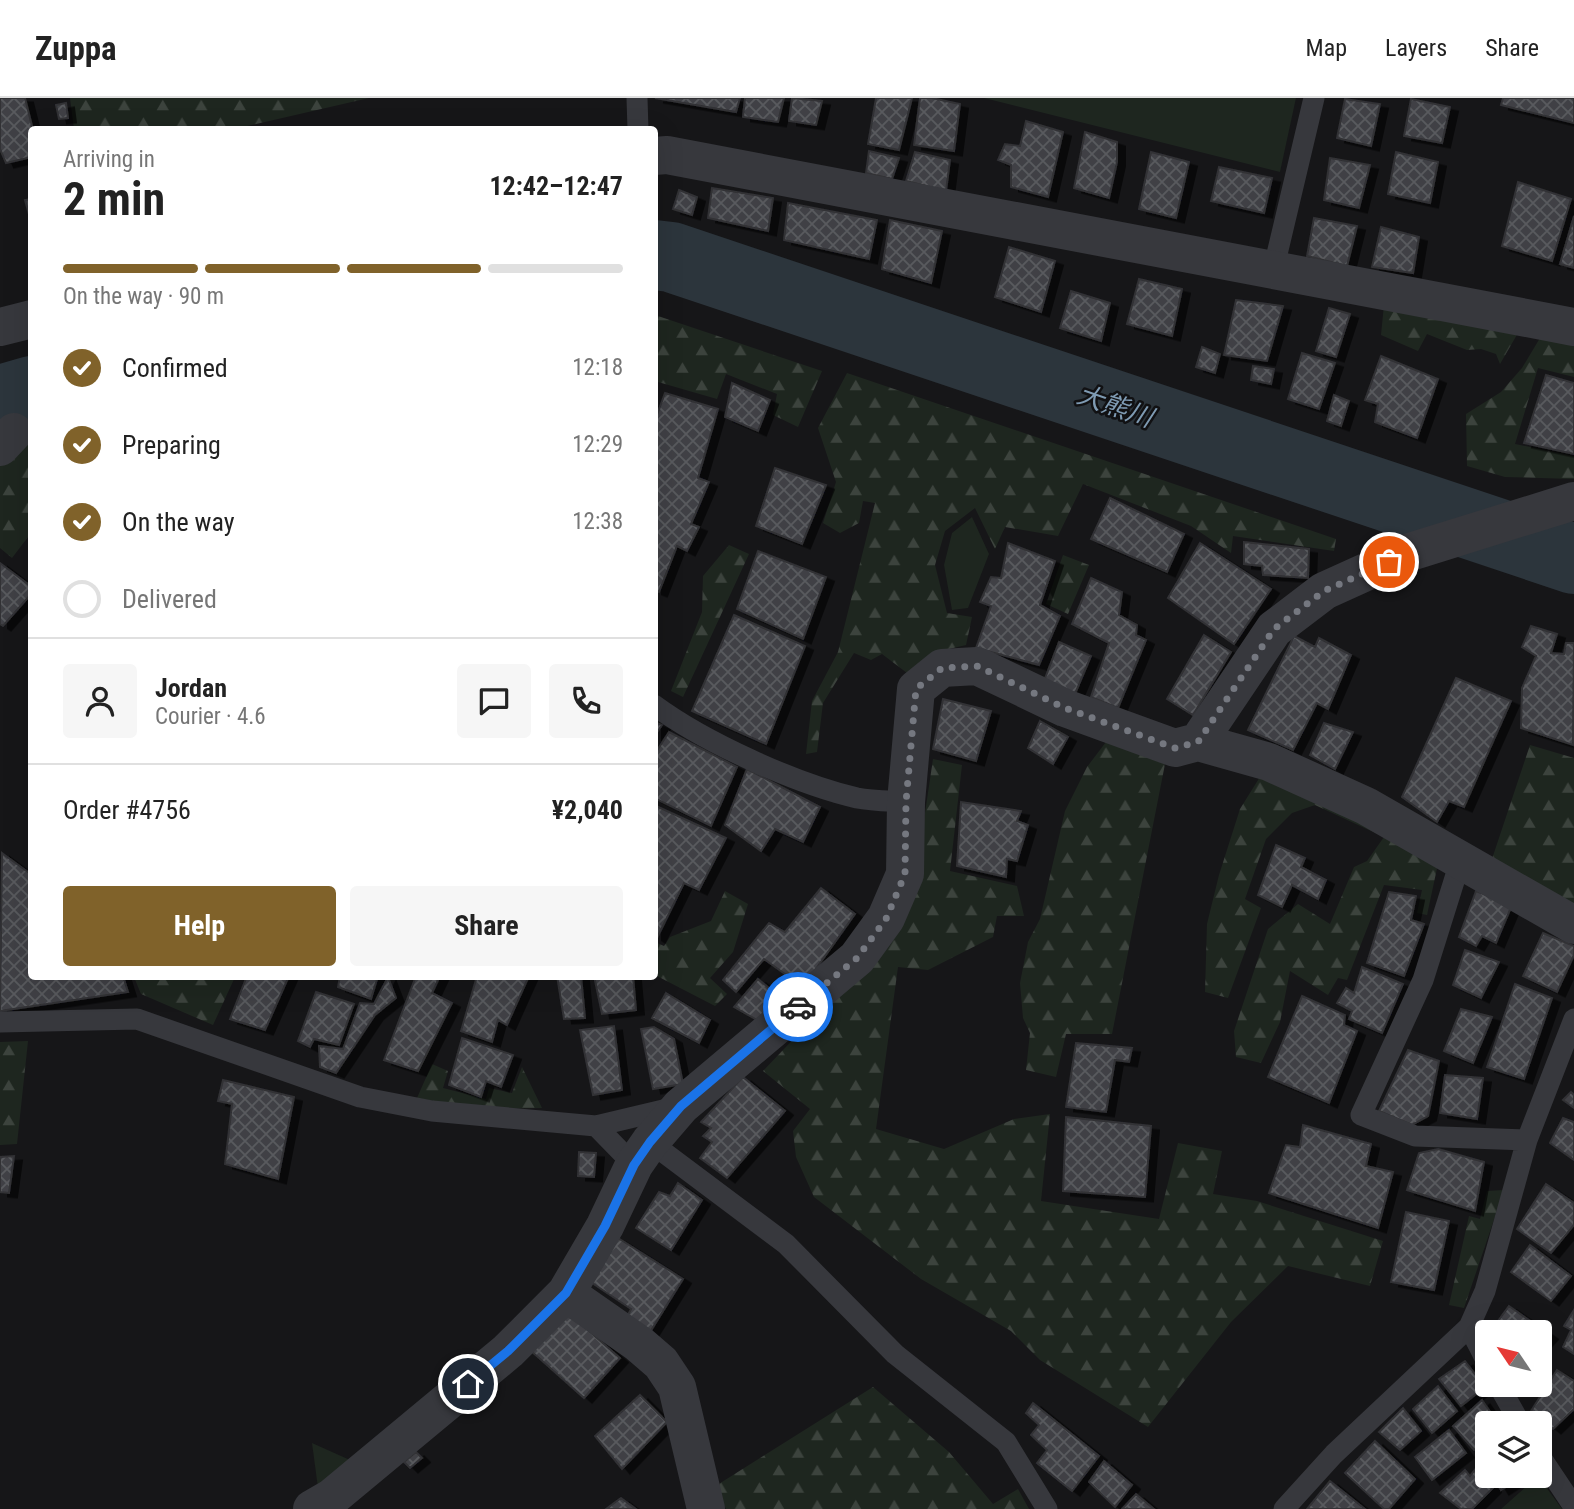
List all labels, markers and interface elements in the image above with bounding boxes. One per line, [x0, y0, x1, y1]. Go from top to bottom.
text: Zuppa [35, 29, 117, 68]
text: Map [1306, 34, 1347, 62]
text: Layers [1385, 34, 1447, 62]
text: Share [1485, 34, 1539, 62]
text: Arriving in [63, 146, 155, 173]
text: 12:42–12:47 [489, 171, 623, 201]
text: 2 min [63, 172, 165, 226]
text: On the way · 90 m [63, 283, 224, 310]
icon: check [63, 349, 101, 387]
text: Confirmed [122, 353, 228, 383]
text: 12:18 [572, 354, 623, 381]
water label: 大熊川 [1073, 379, 1160, 434]
icon: check [63, 426, 101, 464]
text: Preparing [122, 430, 221, 460]
text: 12:29 [572, 431, 623, 458]
icon: check [63, 503, 101, 541]
text: On the way [122, 507, 235, 537]
text: 12:38 [572, 508, 623, 535]
pin [1359, 532, 1419, 592]
icon: bag [1370, 543, 1408, 581]
text: Delivered [122, 584, 217, 614]
button: person [63, 664, 137, 738]
button: chat [457, 664, 531, 738]
button: phone [549, 664, 623, 738]
text: Jordan [155, 673, 227, 703]
text: Courier · 4.6 [155, 703, 266, 730]
text: Order #4756 [63, 795, 191, 825]
text: ¥2,040 [552, 795, 623, 825]
button: Help [63, 886, 336, 966]
button: Share [350, 886, 623, 966]
courier [763, 972, 833, 1042]
icon: car [779, 988, 817, 1026]
north arrow [1475, 1320, 1552, 1396]
map controls [1475, 1320, 1552, 1488]
pin [438, 1354, 498, 1414]
icon: home [449, 1365, 487, 1403]
button: layers [1475, 1411, 1552, 1488]

